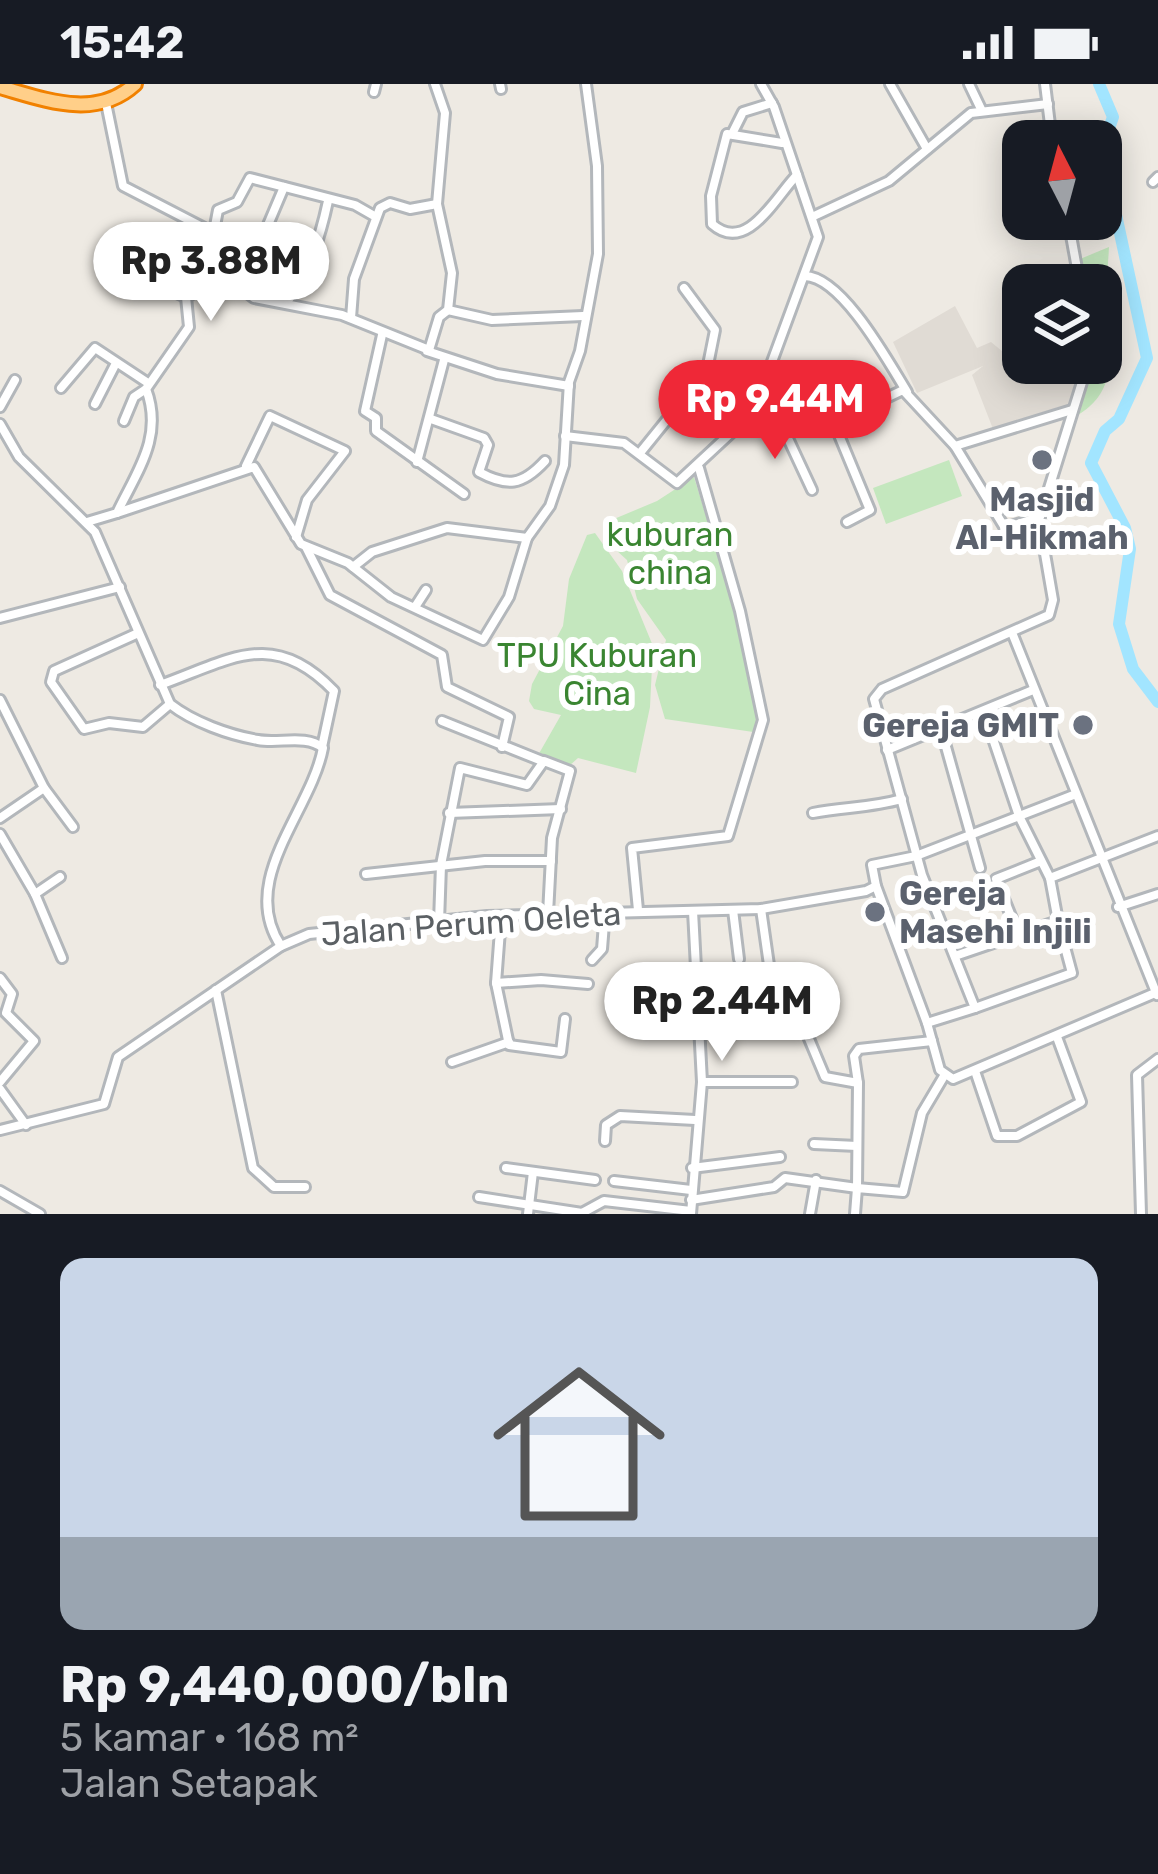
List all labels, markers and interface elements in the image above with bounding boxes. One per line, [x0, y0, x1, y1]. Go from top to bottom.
text: 15:42 [60, 16, 185, 69]
north arrow [1002, 120, 1122, 240]
map controls [1002, 120, 1122, 384]
pin: Rp 3.88M [87, 222, 335, 324]
text: Rp 3.88M [120, 238, 302, 284]
button: layers [1002, 264, 1122, 384]
pin: Rp 9.44M [651, 360, 899, 462]
text: Rp 9.44M [685, 376, 865, 422]
marker: Masjid Al-Hikmah [1029, 447, 1055, 473]
place label: Masjid Al-Hikmah [955, 480, 1129, 557]
park label: kuburan china [607, 515, 733, 592]
park label: TPU Kuburan Cina [497, 636, 697, 713]
place label: Gereja GMIT [862, 706, 1059, 745]
marker: Gereja GMIT [1070, 712, 1096, 738]
place label: Gereja Masehi Injili [899, 874, 1092, 951]
street label: Jalan Perum Oeleta [320, 894, 622, 953]
marker: Gereja Masehi Injili [862, 899, 888, 925]
pin: Rp 2.44M [598, 962, 846, 1064]
text: Rp 2.44M [631, 978, 813, 1024]
icon: home [471, 1336, 687, 1552]
text: Rp 9,440,000/bln [60, 1654, 510, 1715]
text: 5 kamar · 168 m² [60, 1715, 359, 1761]
text: Jalan Setapak [60, 1761, 318, 1807]

